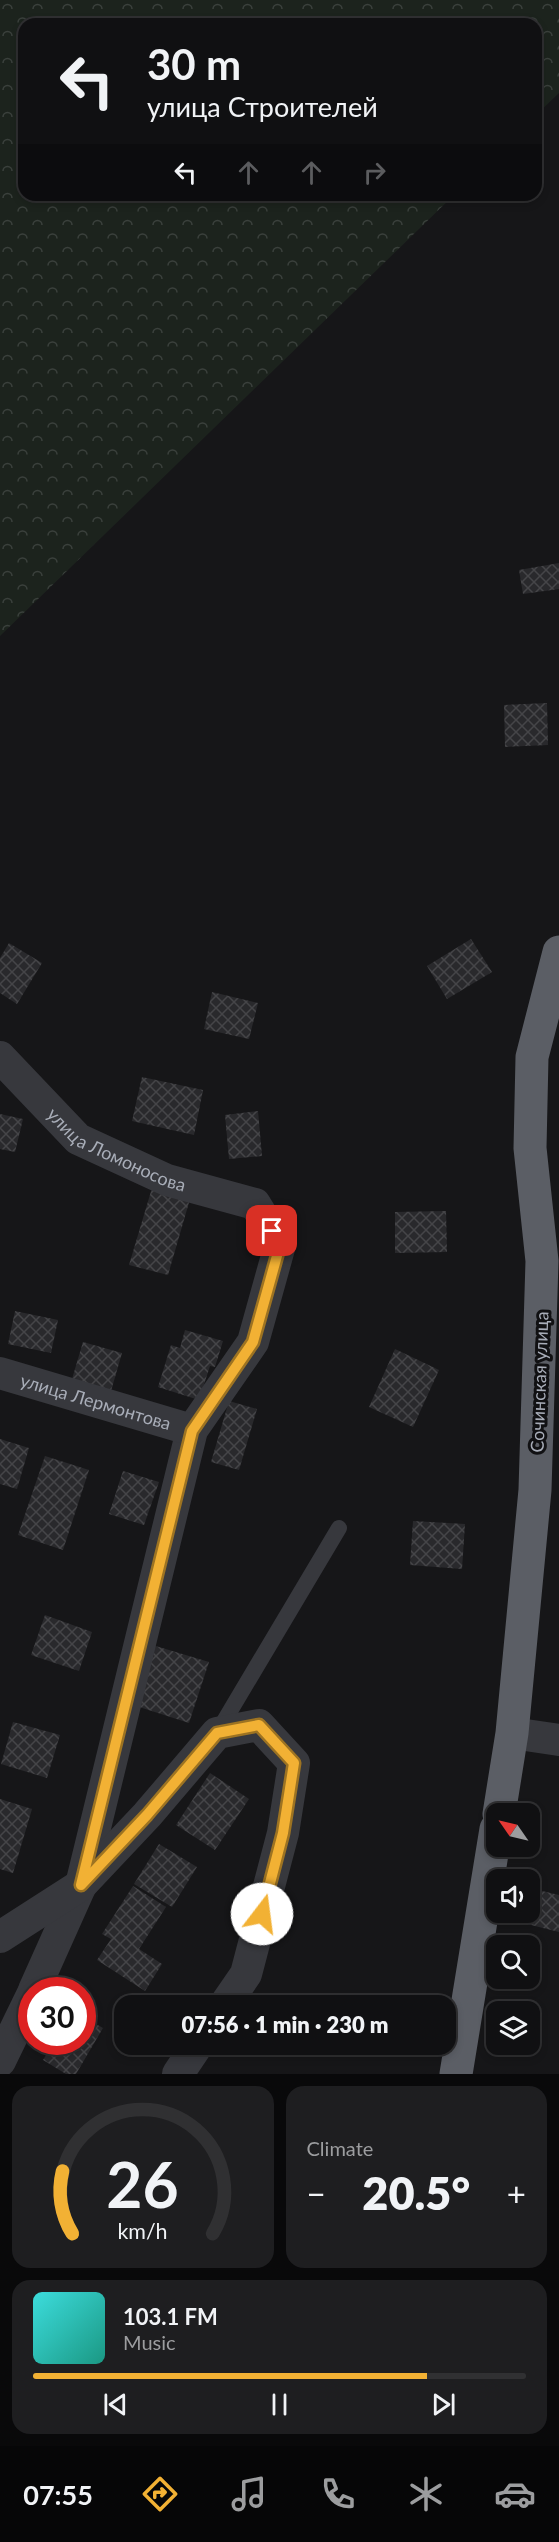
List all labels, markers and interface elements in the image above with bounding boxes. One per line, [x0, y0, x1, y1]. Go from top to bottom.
text: 30 m [147, 39, 241, 89]
icon: left [48, 42, 126, 120]
text: улица Строителей [147, 90, 378, 123]
icon: left [169, 156, 202, 189]
icon: ahead [232, 156, 265, 189]
icon: ahead [295, 156, 328, 189]
icon: right [358, 156, 391, 189]
street label: улица Ломоносова [43, 1103, 188, 1196]
pin [246, 1205, 297, 1256]
icon: arrive [255, 1214, 288, 1247]
street label: Сочинская улица [526, 1311, 552, 1453]
street label: улица Лермонтова [18, 1369, 174, 1434]
north arrow [486, 1803, 540, 1857]
map controls [486, 1803, 540, 2055]
button: sound [486, 1869, 540, 1923]
position arrow [230, 1882, 294, 1946]
button: search [486, 1935, 540, 1989]
speed limit sign: 30 [18, 1977, 96, 2055]
button: layers [486, 2001, 540, 2055]
text: 07:56 · 1 min · 230 m [182, 2011, 388, 2038]
text: Climate [307, 2136, 373, 2160]
text: 26 [107, 2146, 179, 2221]
text: 20.5° [362, 2166, 470, 2220]
text: − [307, 2173, 326, 2213]
text: + [507, 2173, 526, 2213]
text: km/h [118, 2218, 168, 2244]
text: 103.1 FM [123, 2303, 218, 2330]
text: Music [123, 2330, 176, 2354]
icon: previous [99, 2388, 132, 2421]
icon: pause [263, 2388, 296, 2421]
icon: next [427, 2388, 460, 2421]
icon: directions [139, 2473, 181, 2515]
icon: music [228, 2473, 270, 2515]
icon: phone [317, 2473, 359, 2515]
icon: climate [405, 2473, 447, 2515]
icon: car [494, 2473, 536, 2515]
text: 07:55 [23, 2478, 93, 2511]

